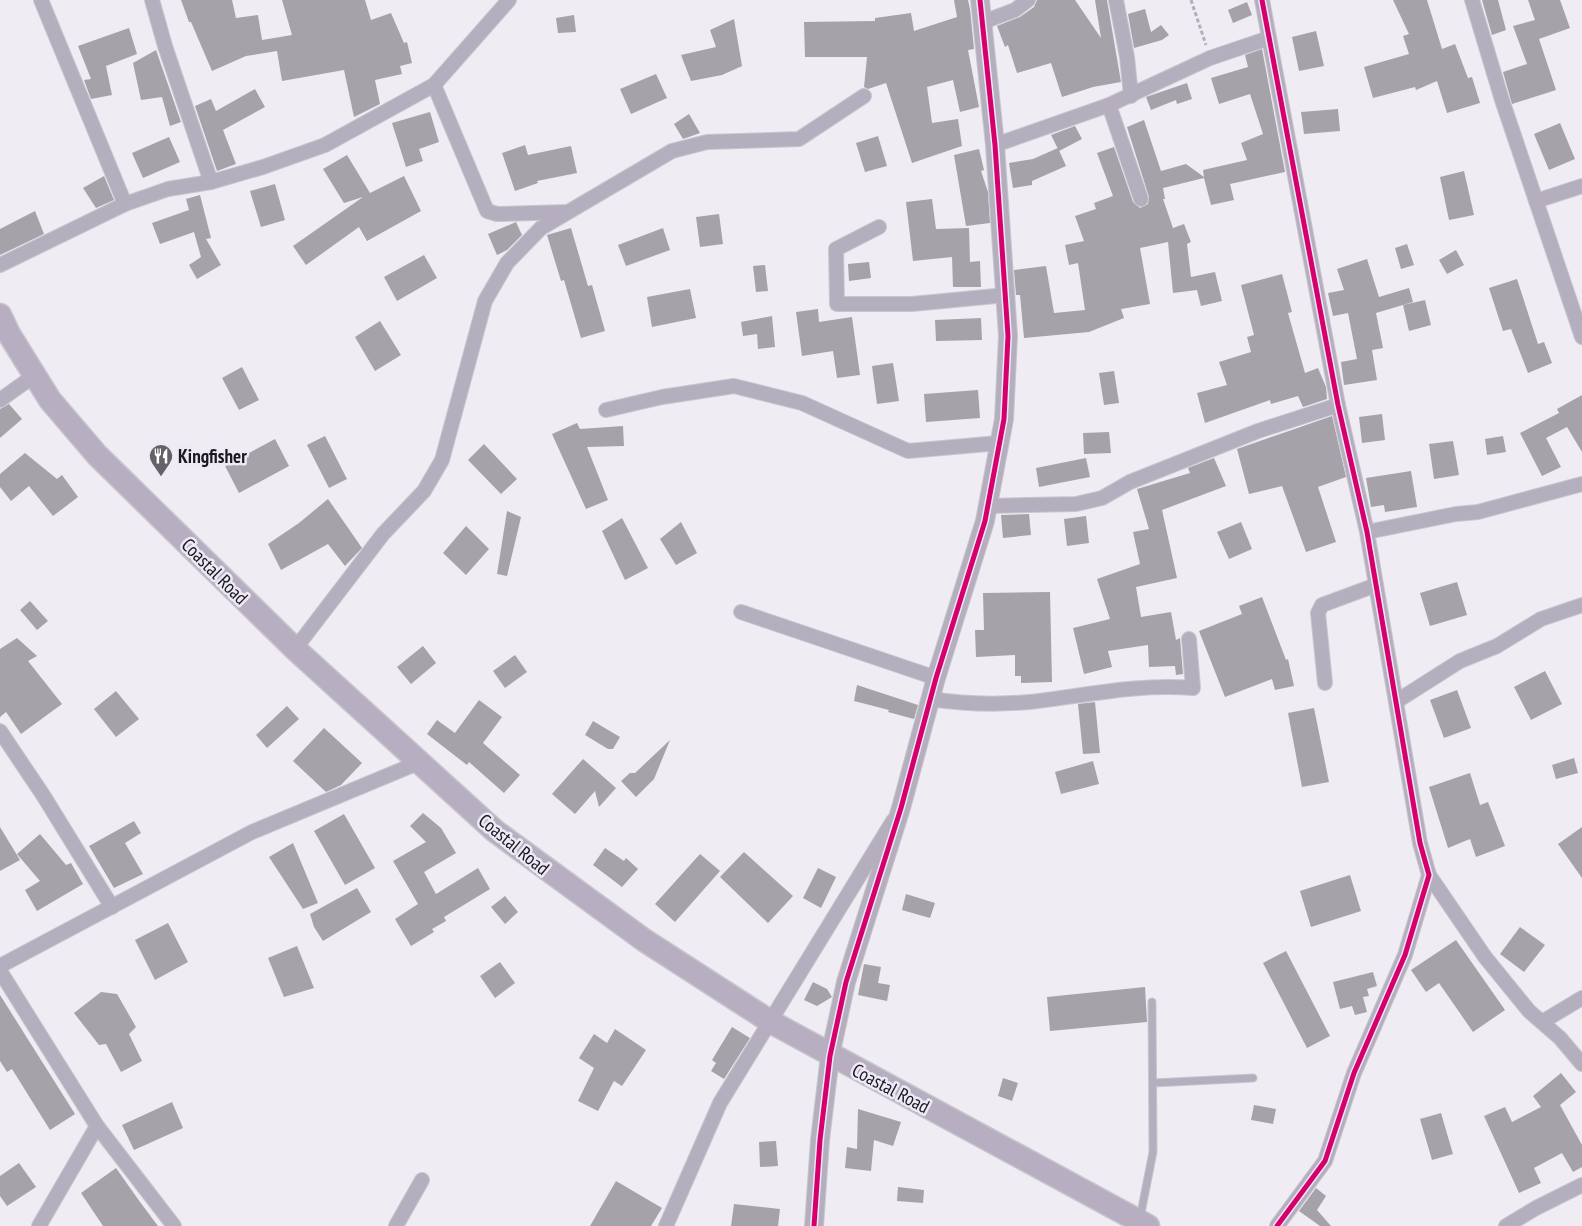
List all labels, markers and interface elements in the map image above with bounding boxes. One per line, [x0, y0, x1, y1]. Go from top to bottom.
restaurant icon: Kingfisher [148, 443, 174, 477]
place label: Kingfisher [178, 444, 247, 468]
street label: Coastal Road [177, 533, 253, 609]
street label: Coastal Road [474, 808, 554, 880]
street label: Coastal Road [848, 1058, 934, 1118]

